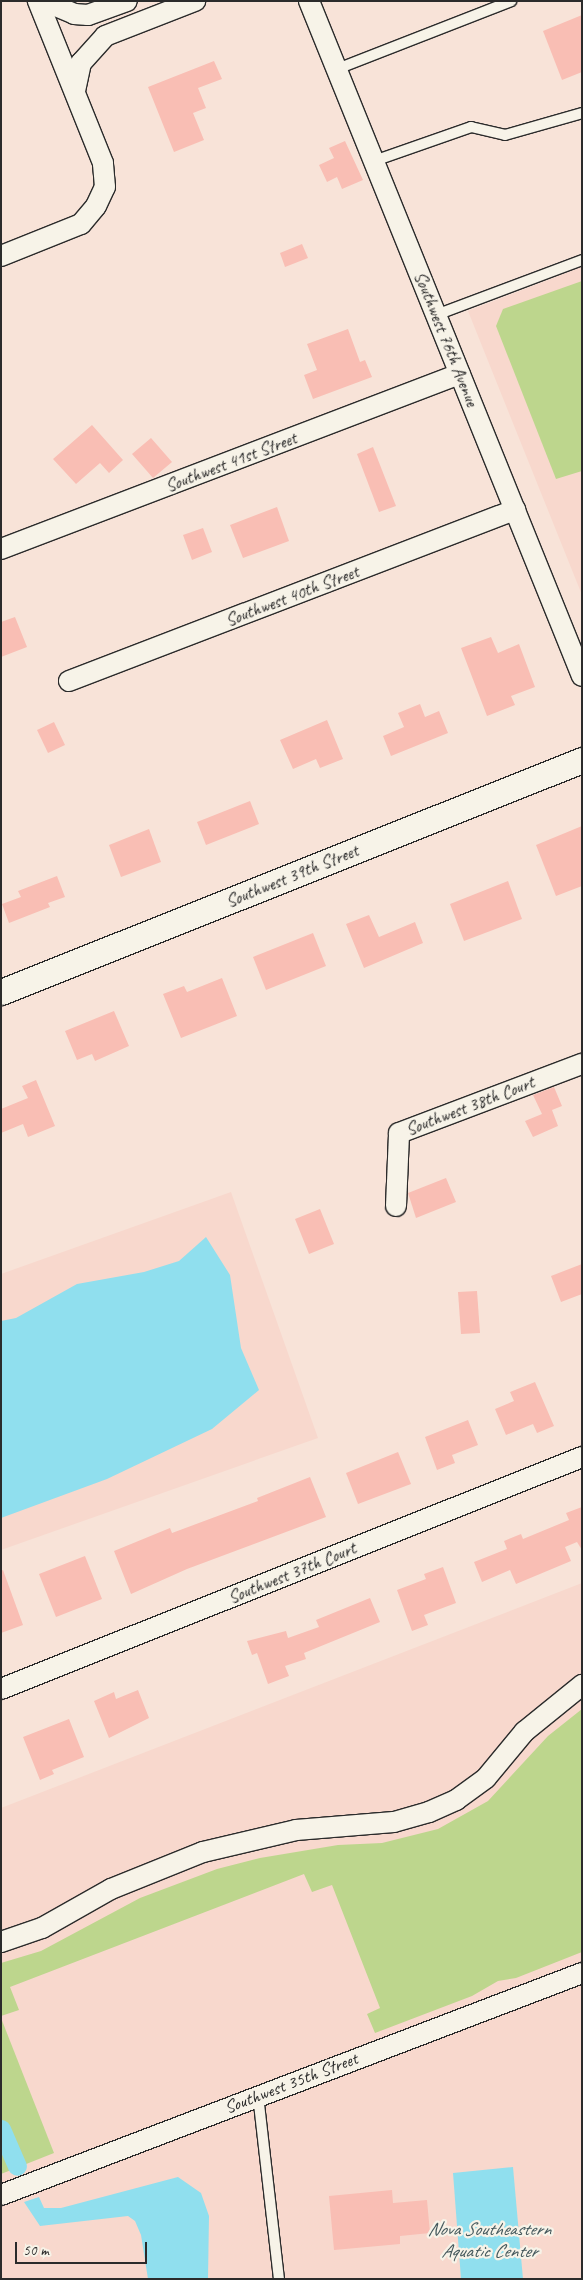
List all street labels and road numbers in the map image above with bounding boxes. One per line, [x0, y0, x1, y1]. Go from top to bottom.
street label: Southwest 76th Avenue [409, 268, 483, 410]
street label: Southwest 41st Street [162, 427, 300, 497]
street label: Southwest 40th Street [222, 561, 362, 631]
street label: Southwest 39th Street [222, 840, 362, 912]
street label: Southwest 38th Court [403, 1072, 537, 1140]
street label: Southwest 37th Court [225, 1538, 359, 1608]
street label: Southwest 35th Street [221, 2048, 361, 2118]

